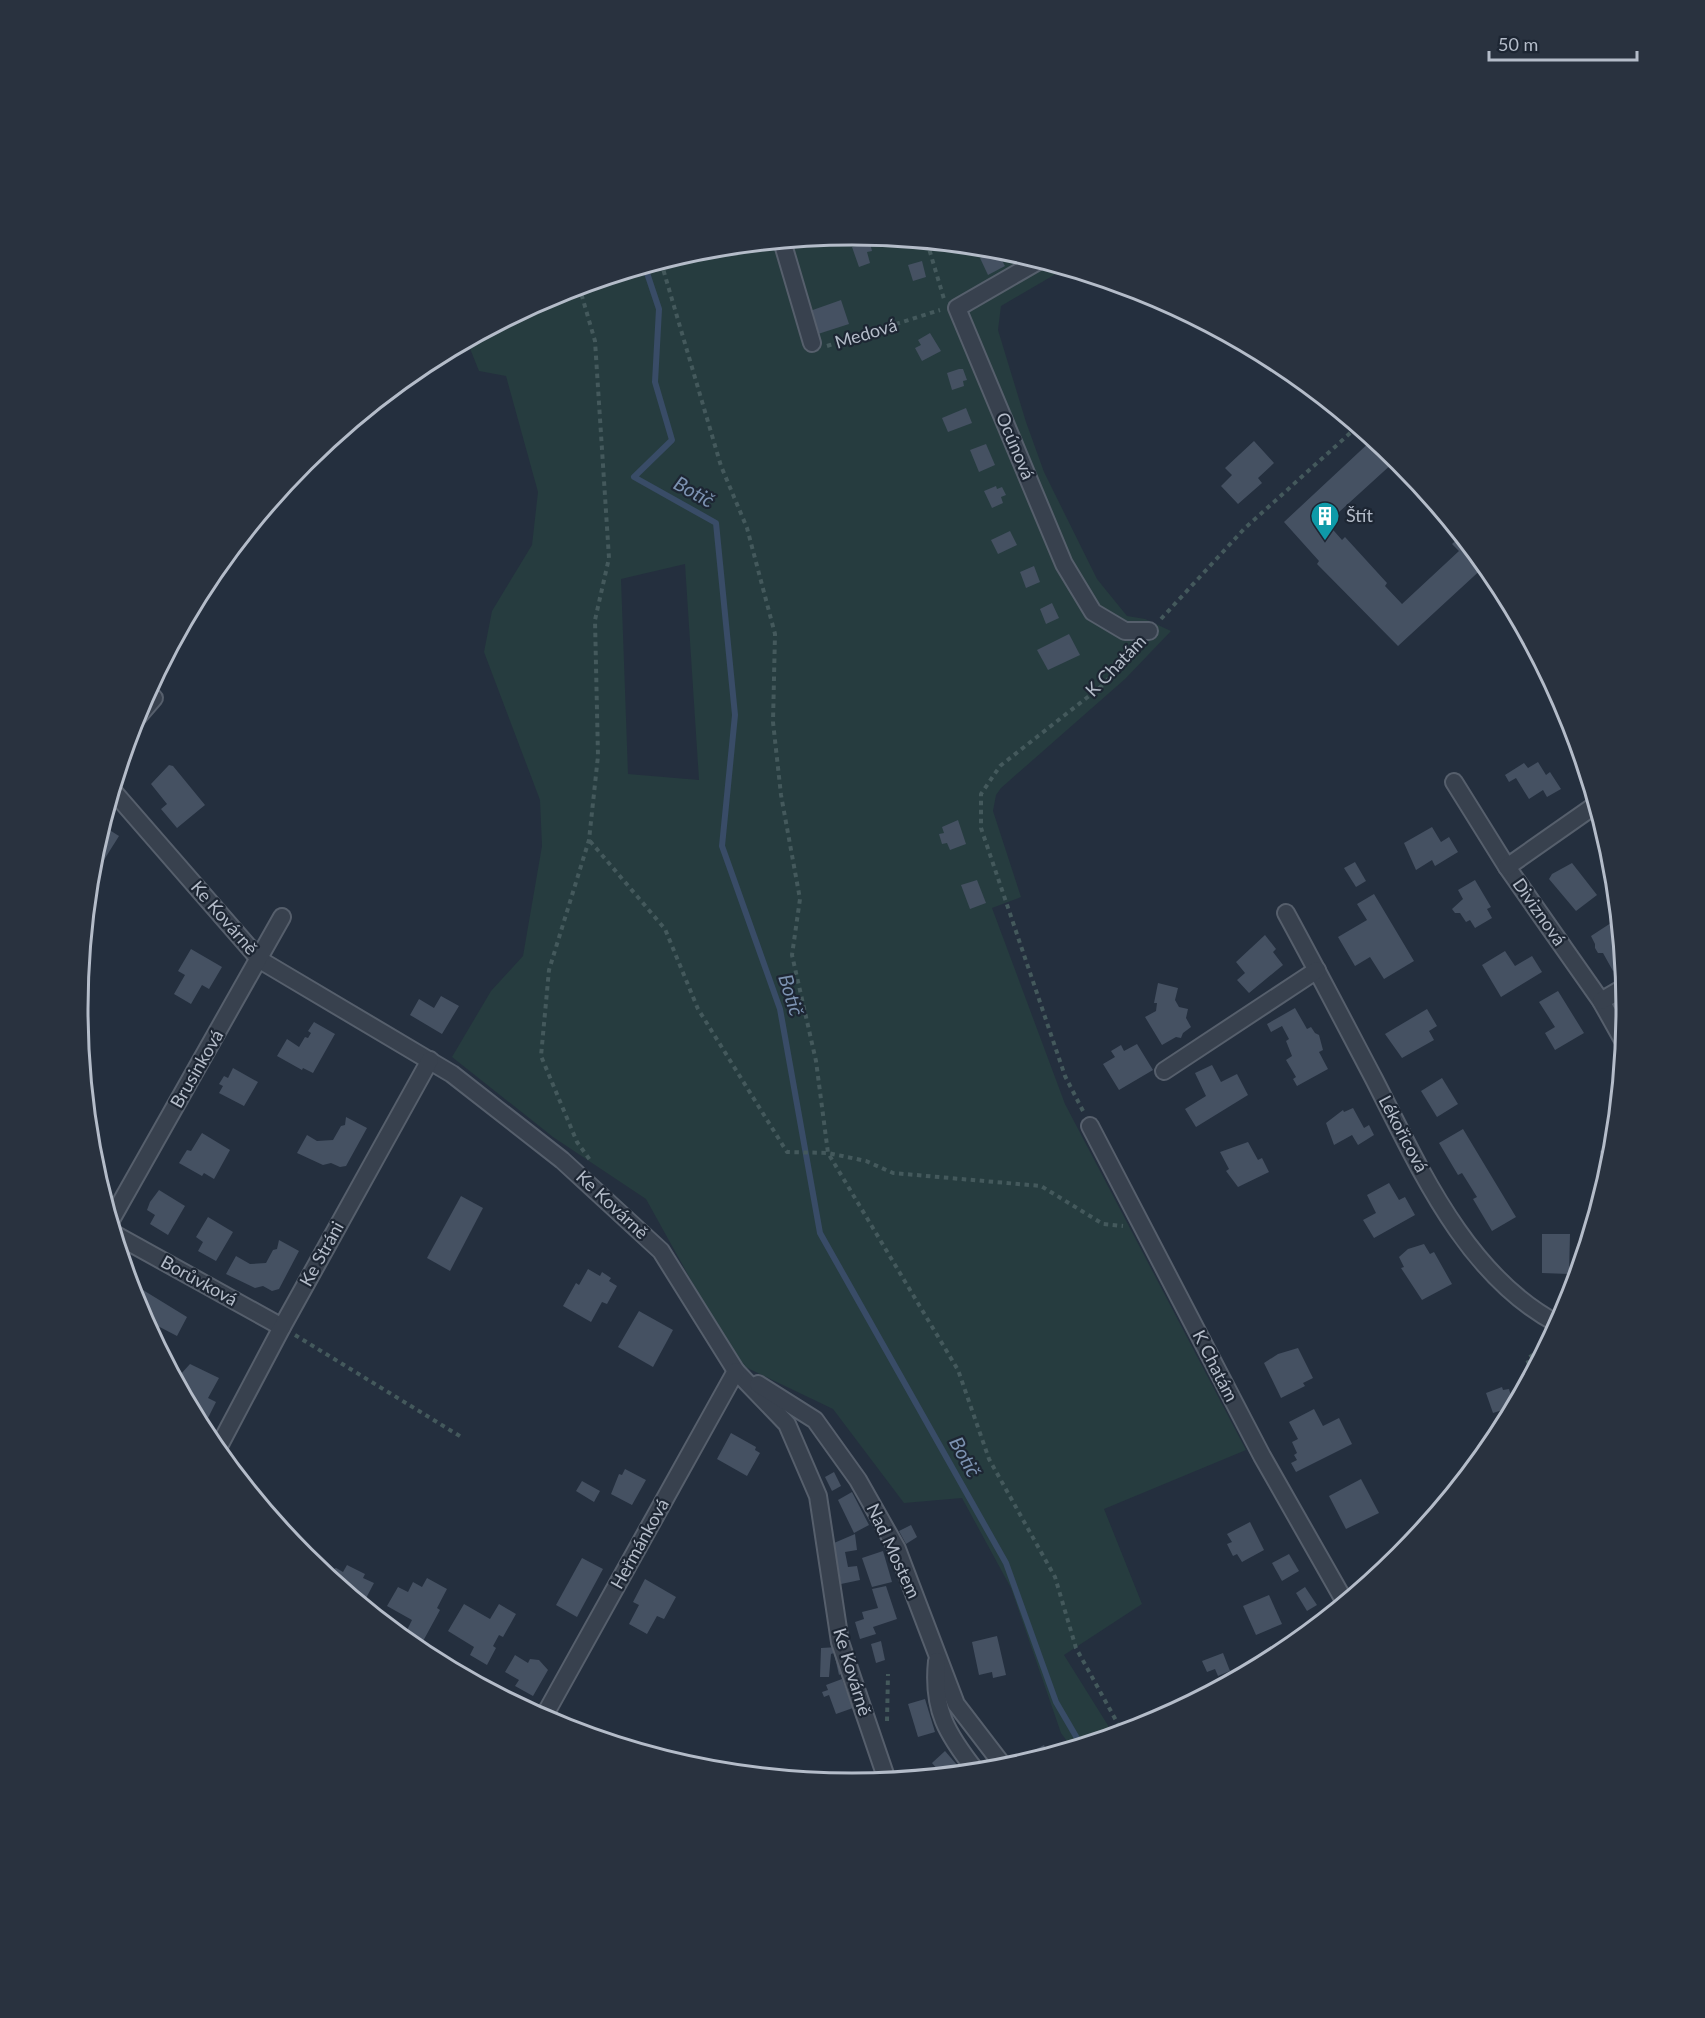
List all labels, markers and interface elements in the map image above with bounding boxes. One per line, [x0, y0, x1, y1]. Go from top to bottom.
scale bar [1489, 24, 1638, 62]
text: 50 m [1498, 33, 1538, 55]
street label: Medová [832, 313, 900, 353]
street label: Ocúnová [992, 409, 1040, 483]
water label: Botič [670, 470, 719, 512]
building icon: Štít [1309, 500, 1341, 542]
place label: Štít [1346, 504, 1373, 526]
street label: K Chatám [1080, 630, 1150, 701]
street label: Diviznová [1509, 873, 1571, 950]
street label: Ke Kovárně [187, 876, 263, 959]
water label: Botič [774, 971, 810, 1019]
street label: Brusinková [165, 1025, 227, 1112]
street label: Lékořicová [1374, 1091, 1433, 1176]
street label: Ke Kovárně [572, 1165, 653, 1243]
street label: Ke Stráni [294, 1217, 348, 1290]
street label: Borůvková [157, 1250, 242, 1310]
street label: K Chatám [1188, 1326, 1243, 1405]
water label: Botič [945, 1432, 987, 1481]
street label: Heřmánková [605, 1494, 673, 1593]
street label: Nad Mostem [862, 1500, 925, 1602]
street label: Ke Kovárně [829, 1625, 877, 1718]

